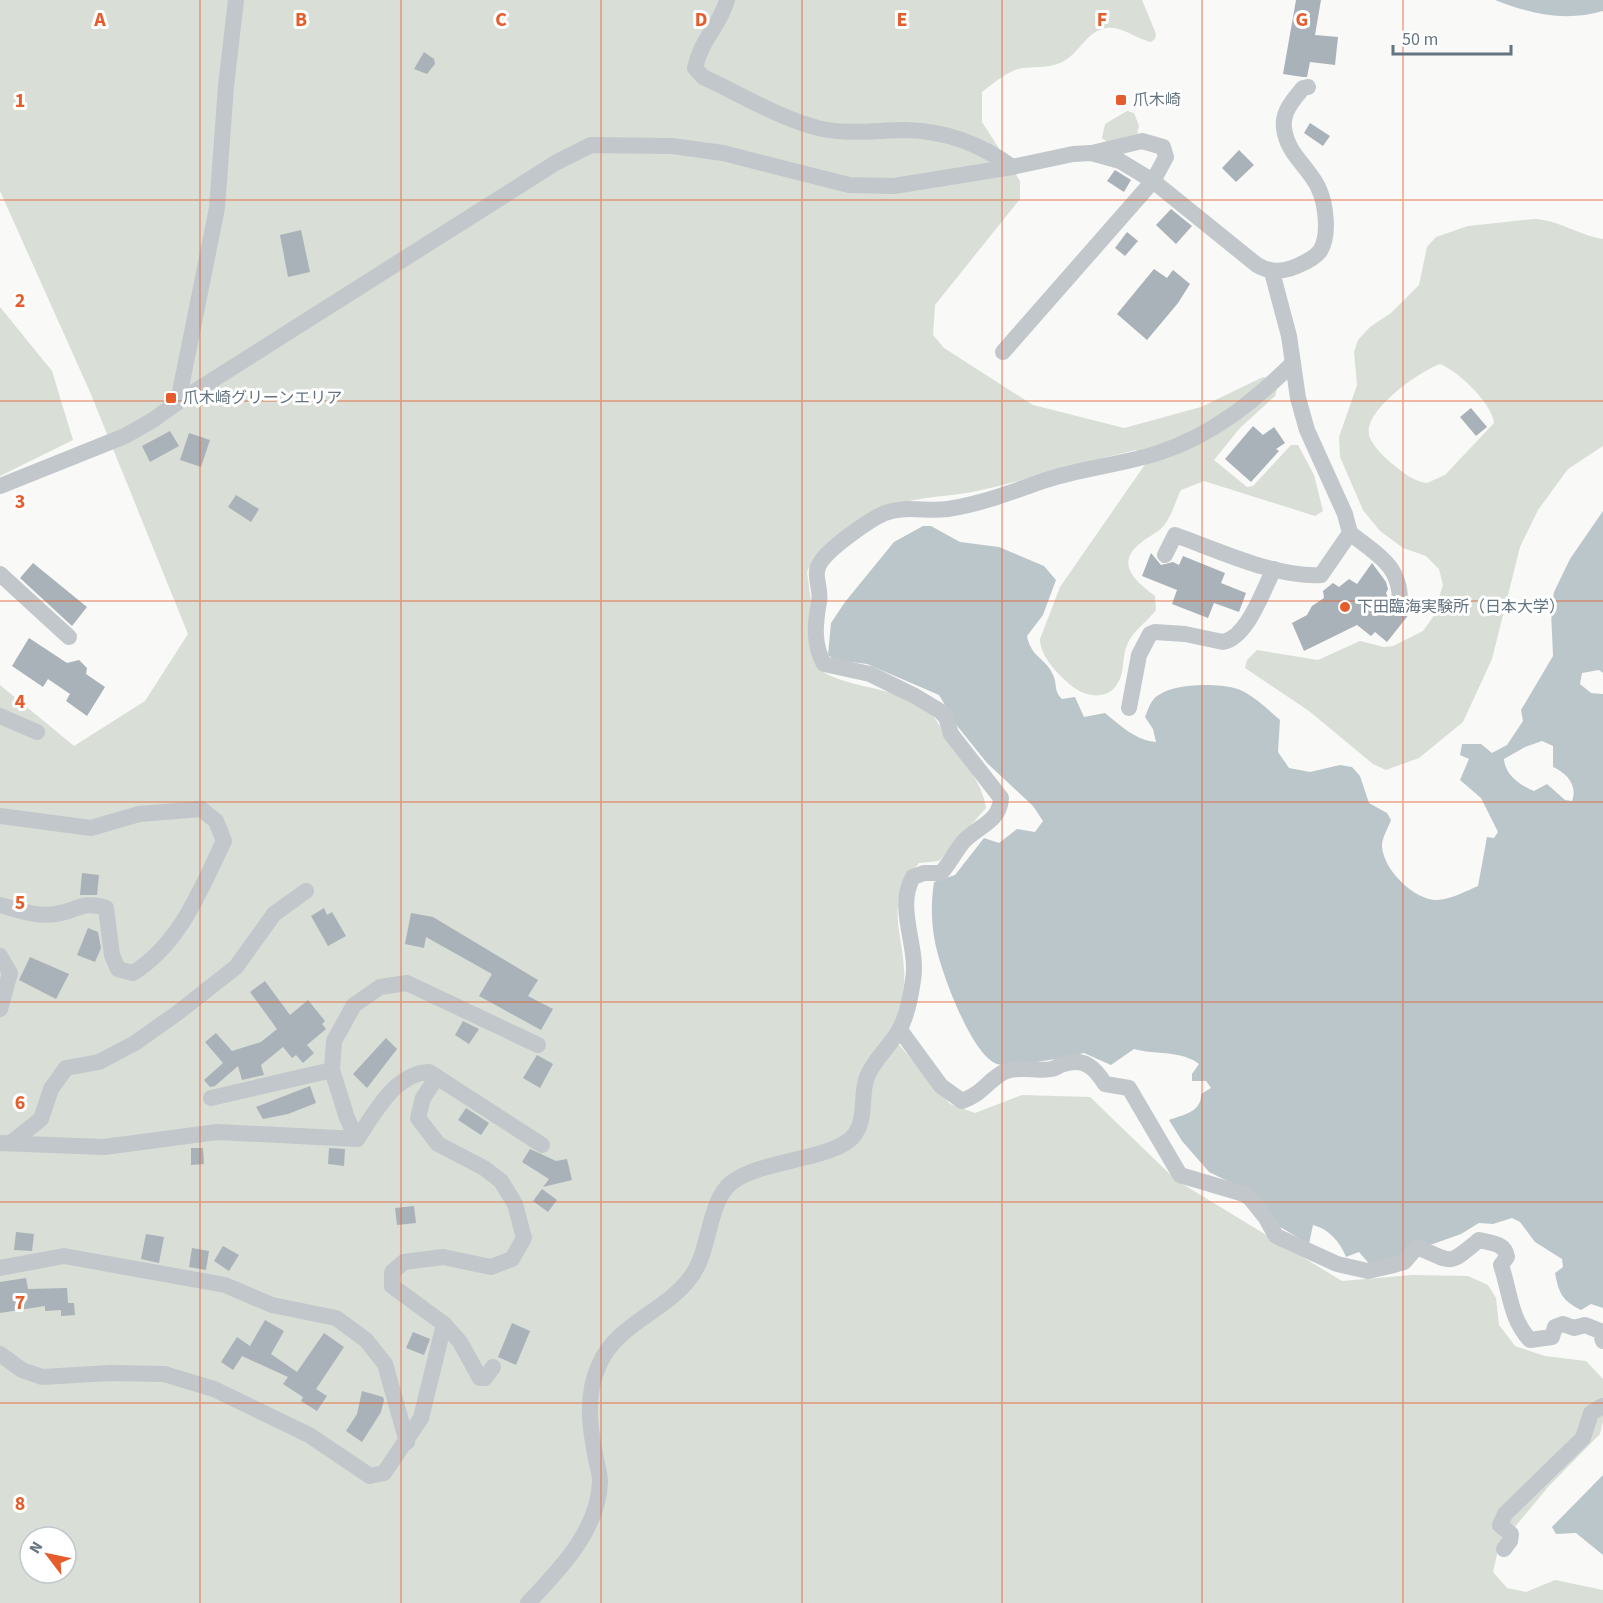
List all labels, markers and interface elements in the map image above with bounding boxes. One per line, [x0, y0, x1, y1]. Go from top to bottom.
text: A [93, 6, 106, 34]
text: B [295, 6, 307, 34]
text: C [495, 6, 507, 34]
text: D [695, 6, 707, 34]
text: E [897, 6, 907, 34]
text: F [1097, 6, 1107, 34]
text: G [1296, 6, 1308, 34]
scale bar [1393, 18, 1512, 56]
text: 50 m [1402, 27, 1438, 52]
text: 1 [15, 87, 25, 115]
place label: 爪木崎 [1133, 89, 1181, 111]
marker: 爪木崎 [1114, 93, 1128, 107]
text: 2 [15, 287, 25, 315]
place label: 爪木崎グリーンエリア [183, 387, 342, 409]
marker: 爪木崎グリーンエリア [164, 391, 178, 405]
text: 3 [15, 488, 25, 516]
place label: 下田臨海実験所（日本大学） [1357, 596, 1565, 618]
marker: 下田臨海実験所（日本大学） [1338, 600, 1352, 614]
text: 4 [15, 688, 26, 716]
text: 5 [15, 889, 25, 917]
text: 6 [15, 1089, 25, 1117]
text: 7 [15, 1289, 25, 1317]
text: 8 [15, 1490, 25, 1518]
north arrow [18, 1525, 78, 1585]
text: N [24, 1537, 48, 1558]

